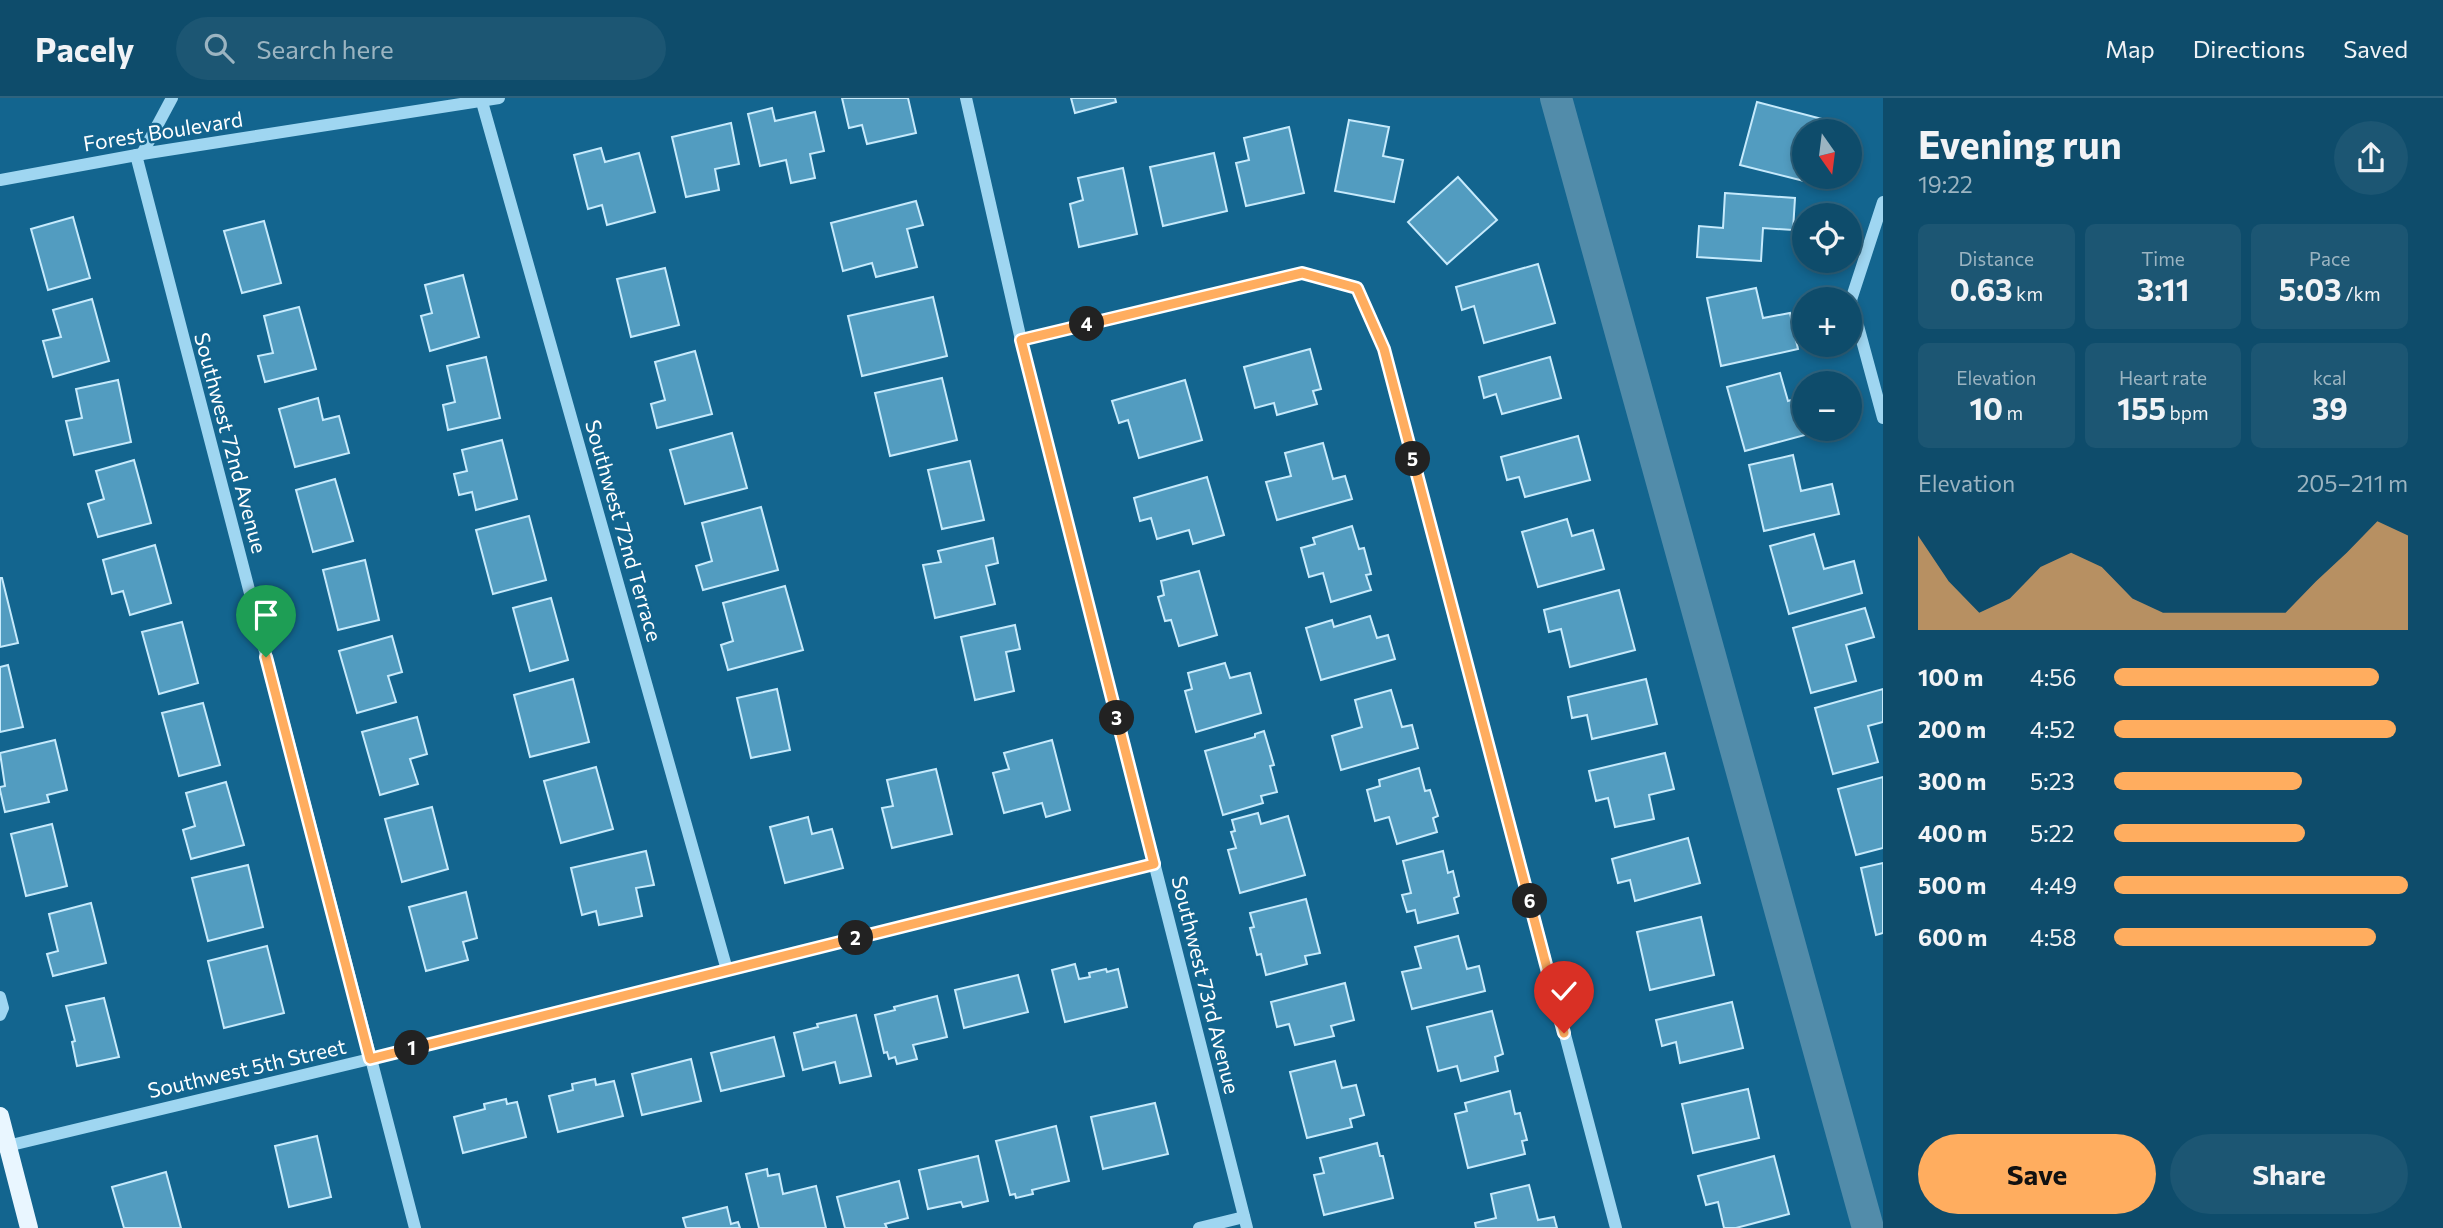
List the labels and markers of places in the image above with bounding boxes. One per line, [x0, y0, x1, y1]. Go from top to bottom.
pin: 4 [1070, 306, 1104, 342]
pin: 5 [1396, 442, 1430, 476]
pin [236, 585, 296, 657]
pin: 3 [1100, 700, 1134, 736]
pin: 6 [1512, 884, 1548, 918]
pin: 2 [838, 920, 874, 956]
pin [1534, 961, 1594, 1033]
pin: 1 [394, 1030, 430, 1066]

